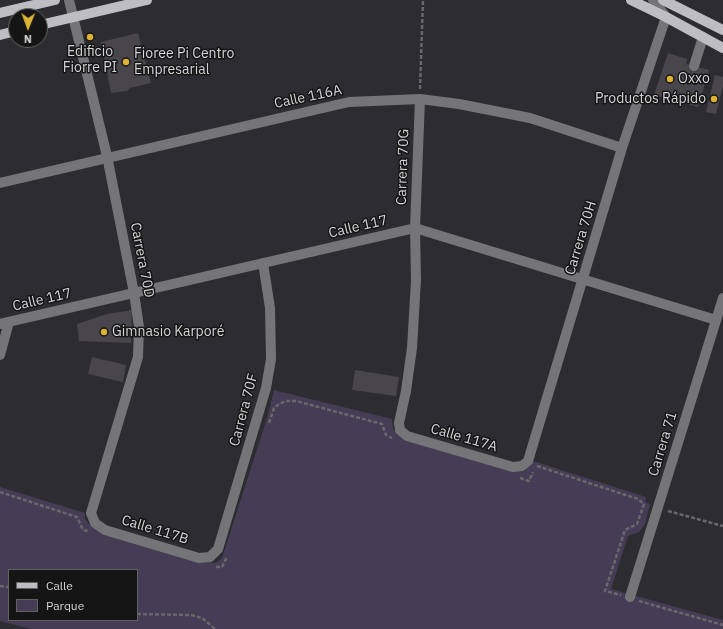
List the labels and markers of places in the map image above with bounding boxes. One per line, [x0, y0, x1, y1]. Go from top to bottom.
marker: Edificio Fiorre PI [85, 32, 95, 42]
place label: Edificio Fiorre PI [63, 44, 117, 76]
place label: Fioree Pi Centro Empresarial [134, 46, 234, 78]
marker: Fioree Pi Centro Empresarial [121, 57, 131, 67]
place label: Oxxo [678, 71, 710, 87]
marker: Oxxo [665, 74, 675, 84]
place label: Productos Rápido [595, 91, 706, 107]
marker: Productos Rápido [709, 94, 719, 104]
place label: Gimnasio Karporé [112, 324, 224, 340]
marker: Gimnasio Karporé [99, 327, 109, 337]

